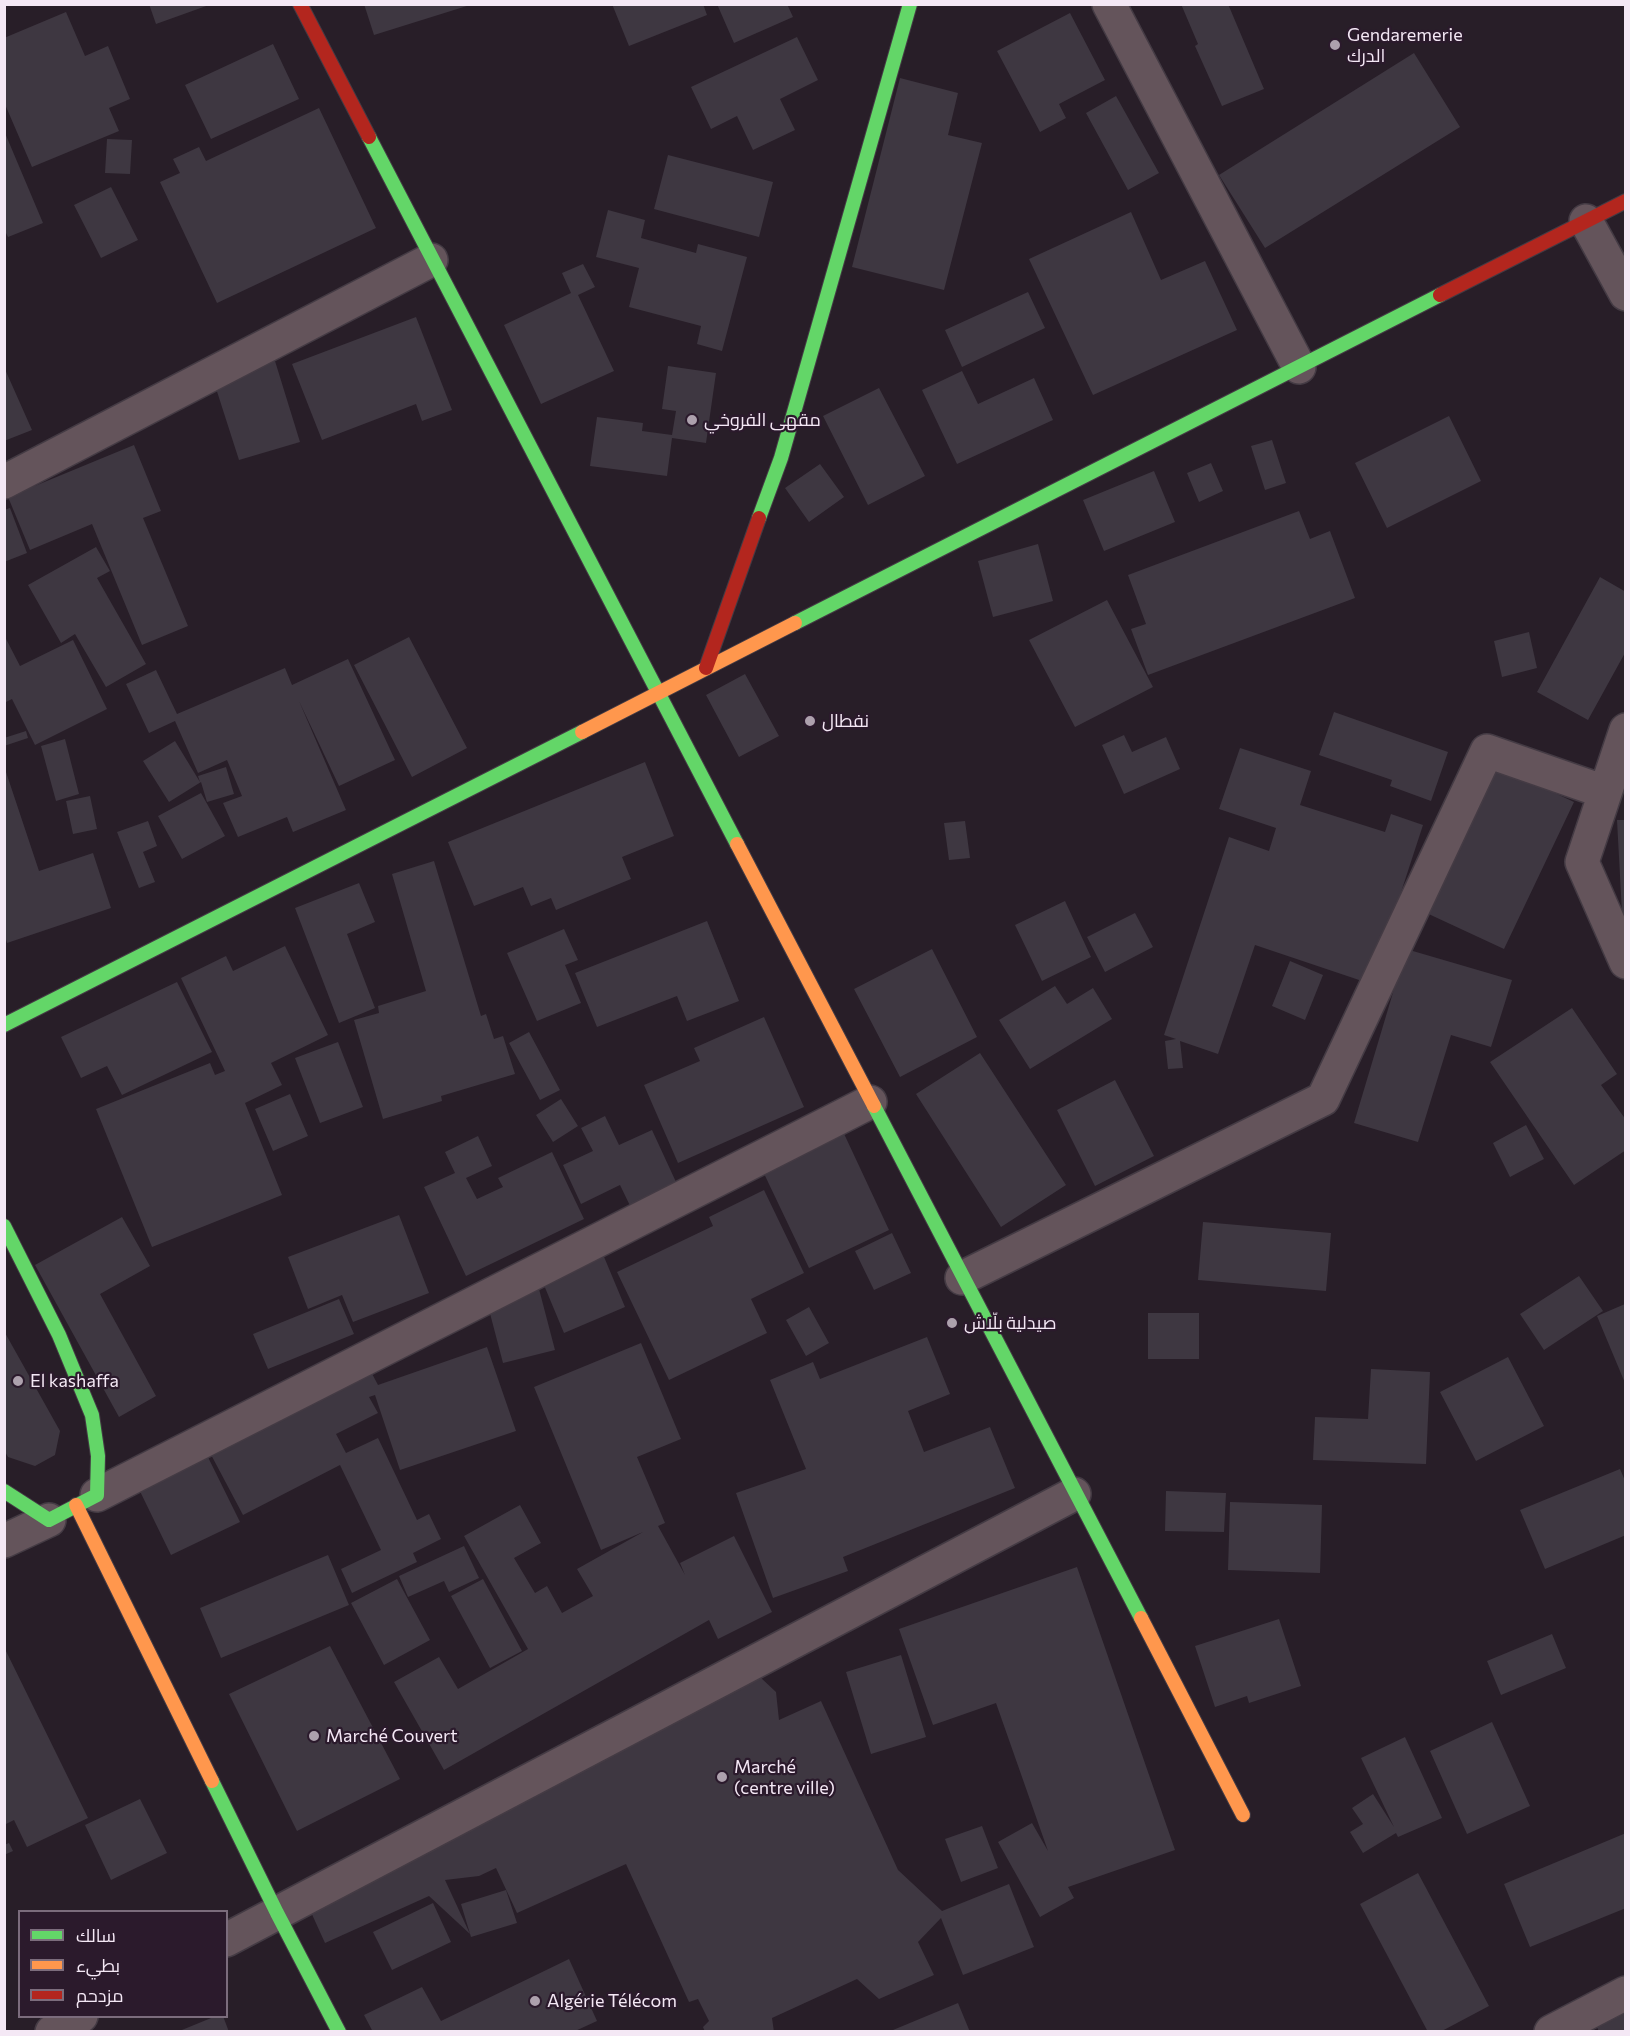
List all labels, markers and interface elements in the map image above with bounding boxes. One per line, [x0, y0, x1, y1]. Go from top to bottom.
place label: Gendaremerie الدرك [1347, 24, 1463, 66]
marker: Gendaremerie الدرك [1328, 38, 1342, 52]
place label: مقهى الفروخي [704, 409, 821, 431]
marker: مقهى الفروخي [685, 413, 699, 427]
place label: نفطال [822, 710, 869, 732]
marker: نفطال [803, 714, 817, 728]
place label: صيدلية بلّاش [964, 1312, 1056, 1334]
marker: صيدلية بلّاش [945, 1316, 959, 1330]
place label: El kashaffa [30, 1370, 119, 1392]
marker: El kashaffa [11, 1374, 25, 1388]
place label: Marché Couvert [326, 1725, 458, 1747]
marker: Marché Couvert [307, 1729, 321, 1743]
place label: Marché (centre ville) [734, 1756, 835, 1798]
marker: Marché (centre ville) [715, 1770, 729, 1784]
legend [18, 1910, 228, 2018]
text: سالك [76, 1924, 116, 1946]
text: بطيء [76, 1954, 120, 1976]
text: مزدحم [76, 1984, 124, 2006]
place label: Algérie Télécom [547, 1990, 677, 2012]
marker: Algérie Télécom [528, 1994, 542, 2008]

